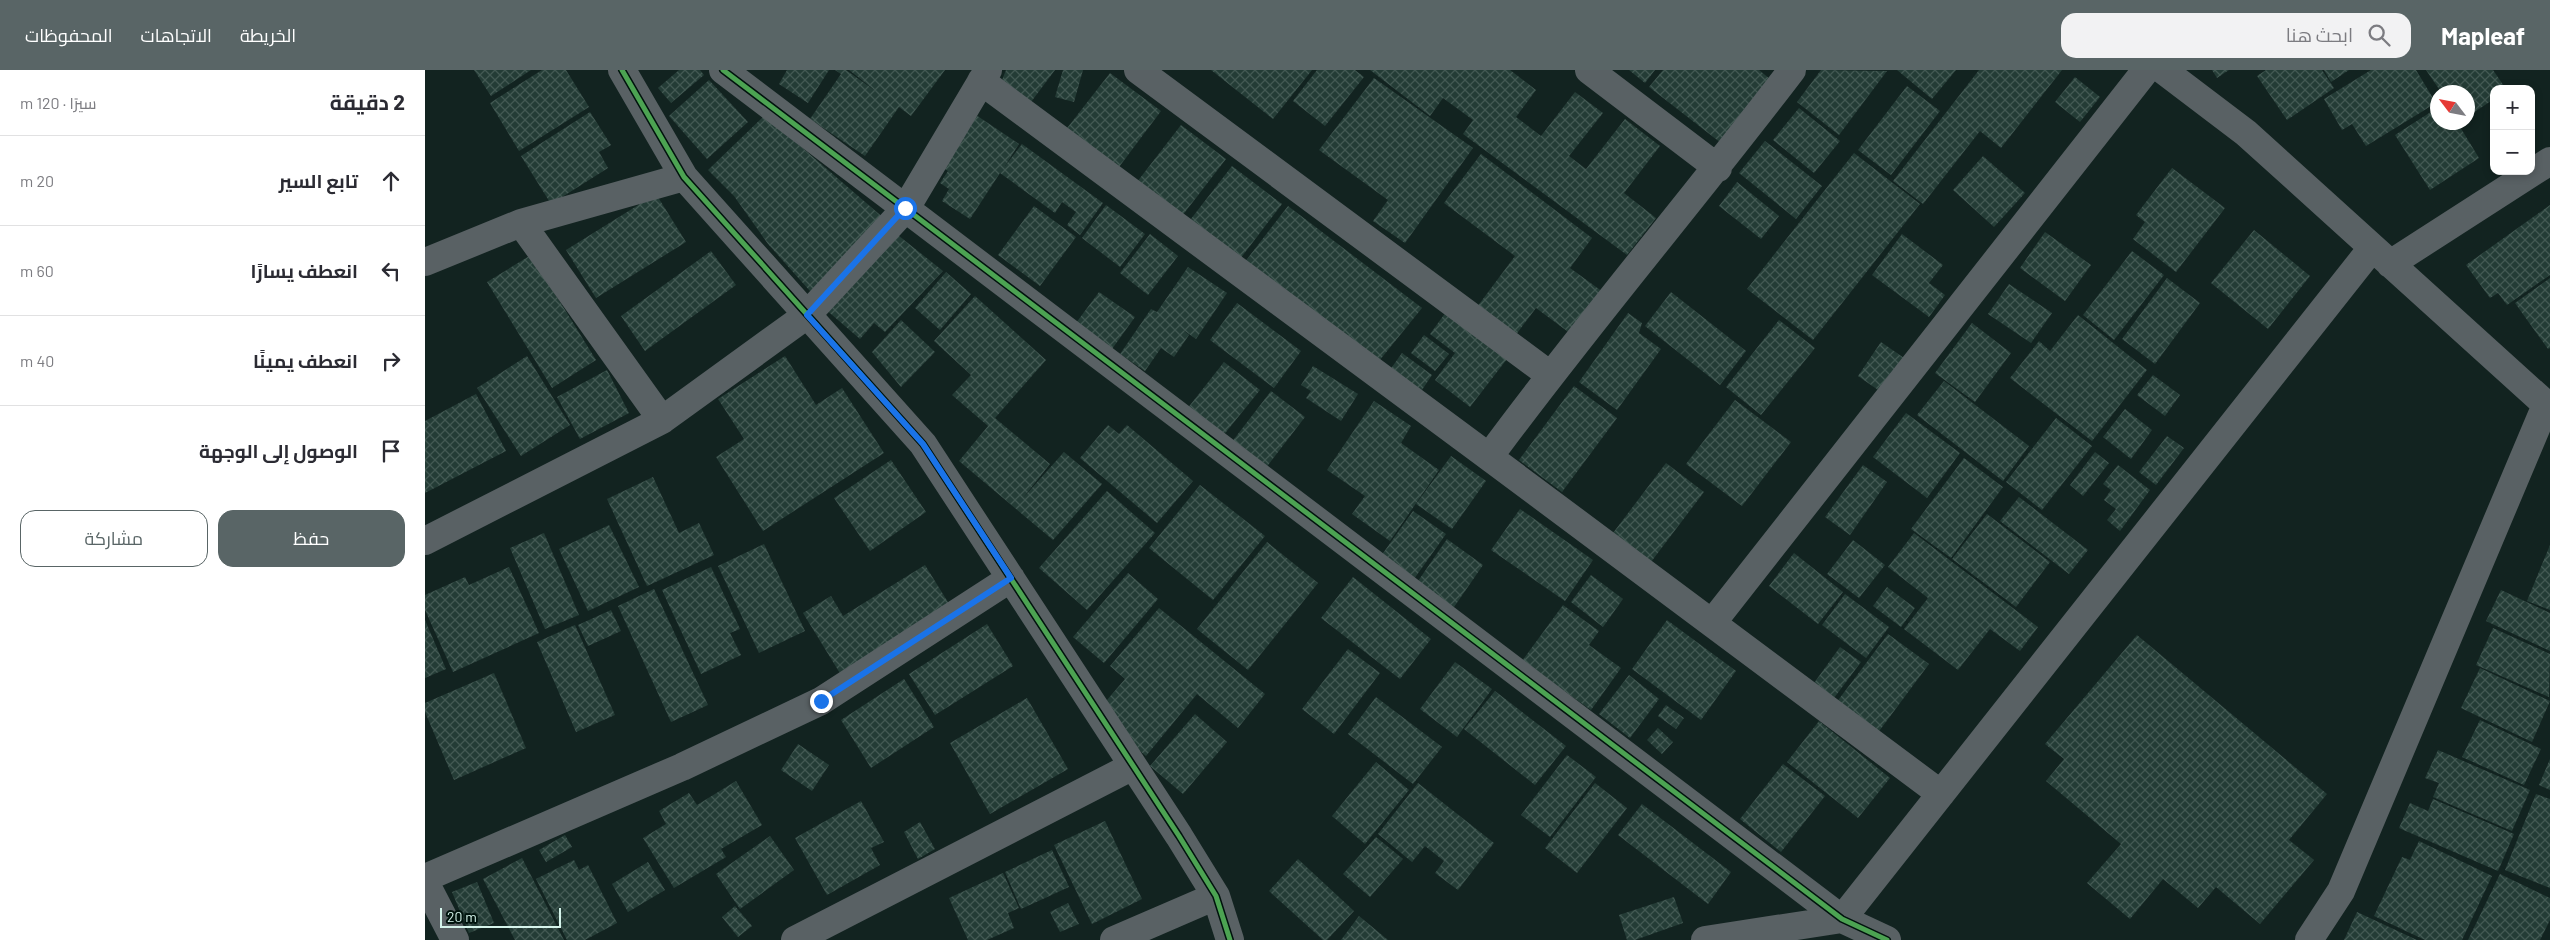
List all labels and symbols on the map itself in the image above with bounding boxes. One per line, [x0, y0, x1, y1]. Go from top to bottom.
north arrow [2430, 85, 2475, 130]
route start [894, 197, 917, 220]
route end [810, 690, 833, 713]
scale bar [440, 905, 561, 928]

